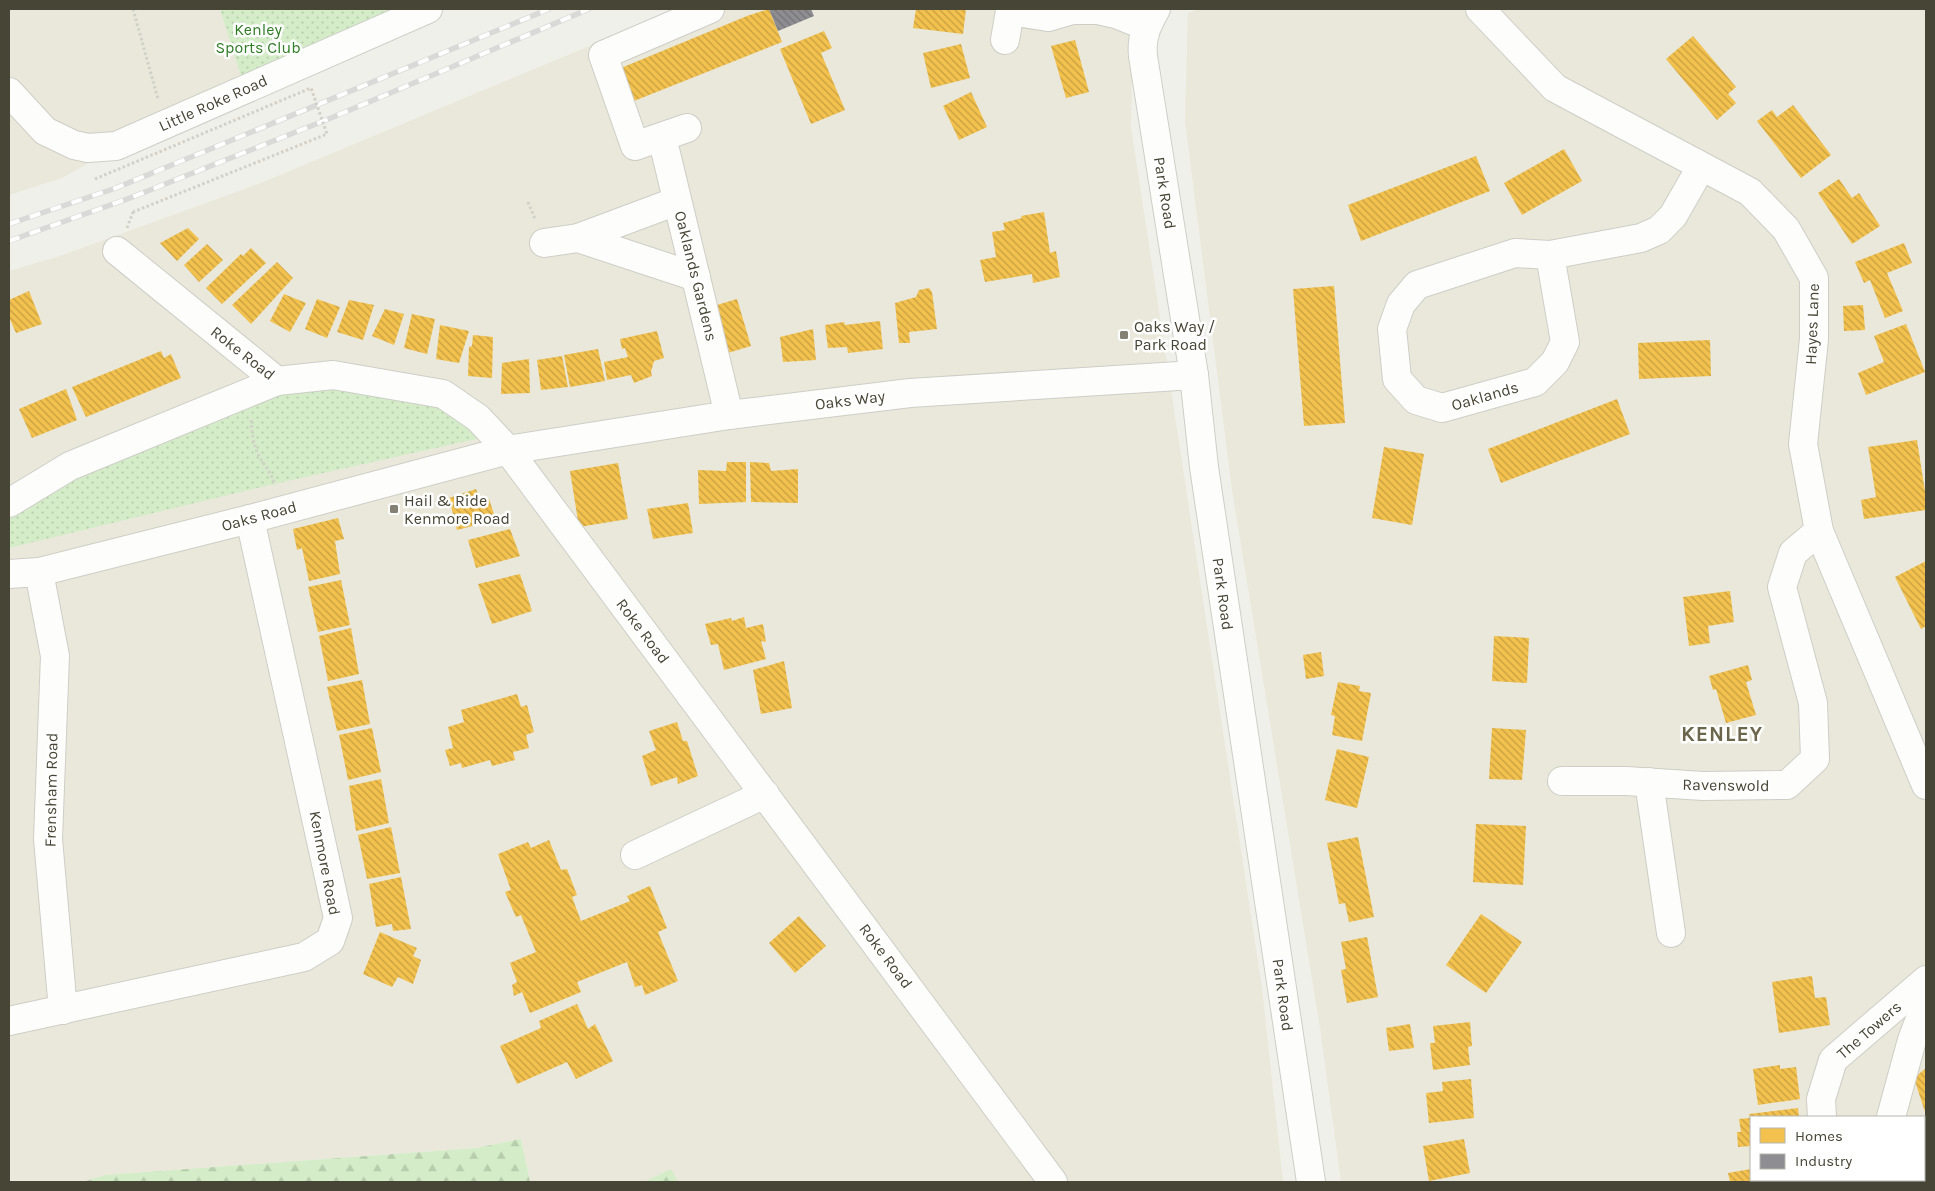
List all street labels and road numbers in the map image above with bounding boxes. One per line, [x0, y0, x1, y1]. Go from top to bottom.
street label: Little Roke Road [156, 70, 270, 136]
street label: Park Road [1150, 155, 1180, 231]
street label: Oaklands Gardens [671, 209, 721, 343]
street label: Hayes Lane [1801, 283, 1823, 365]
street label: Roke Road [207, 322, 279, 384]
street label: Oaklands [1449, 377, 1521, 415]
street label: Oaks Way [814, 386, 887, 414]
street label: Oaks Road [219, 497, 299, 535]
street label: Park Road [1209, 556, 1237, 632]
street label: Roke Road [612, 595, 674, 667]
street label: Frensham Road [41, 733, 61, 847]
street label: Ravenswold [1682, 775, 1770, 795]
street label: Kenmore Road [306, 809, 344, 917]
street label: Roke Road [855, 920, 917, 992]
street label: Park Road [1269, 957, 1297, 1033]
street label: The Towers [1833, 997, 1905, 1063]

